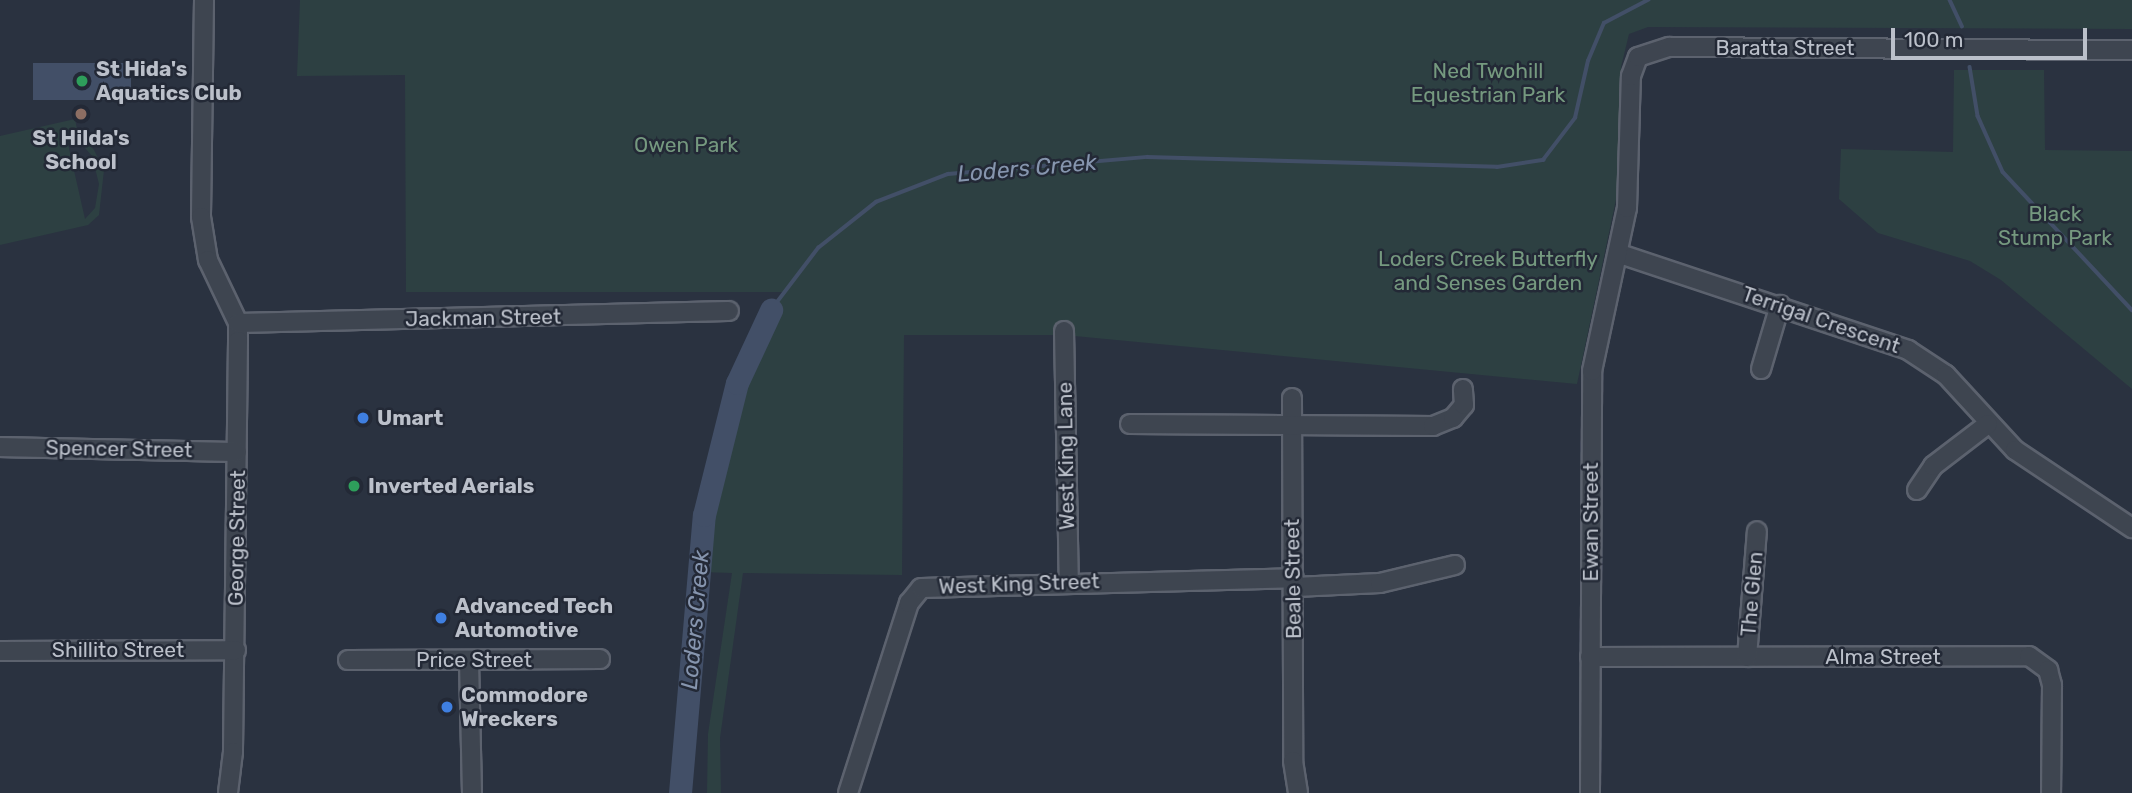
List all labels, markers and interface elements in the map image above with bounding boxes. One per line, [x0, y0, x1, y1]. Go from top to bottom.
scale bar [1894, 14, 2090, 58]
text: 100 m [1904, 27, 1963, 52]
street label: Baratta Street [1716, 35, 1854, 61]
place label: St Hida's Aquatics Club [96, 56, 242, 106]
park label: Ned Twohill Equestrian Park [1411, 58, 1565, 108]
marker: St Hida's Aquatics Club [74, 73, 90, 89]
marker: St Hilda's School [73, 106, 89, 122]
place label: St Hilda's School [32, 125, 130, 175]
park label: Owen Park [634, 132, 738, 158]
water label: Loders Creek [956, 148, 1098, 188]
park label: Black Stump Park [1998, 201, 2112, 251]
park label: Loders Creek Butterfly and Senses Garden [1378, 246, 1598, 296]
street label: Terrigal Crescent [1739, 281, 1903, 359]
street label: Jackman Street [405, 304, 561, 332]
street label: West King Lane [1052, 382, 1080, 530]
place label: Umart [377, 405, 443, 431]
marker: Umart [355, 410, 371, 426]
street label: Spencer Street [45, 435, 193, 463]
street label: Ewan Street [1578, 462, 1604, 582]
street label: George Street [223, 470, 251, 606]
place label: Inverted Aerials [368, 473, 535, 499]
marker: Inverted Aerials [346, 478, 362, 494]
street label: Beale Street [1279, 519, 1307, 639]
water label: Loders Creek [675, 549, 715, 691]
street label: The Glen [1736, 550, 1768, 638]
street label: West King Street [938, 569, 1100, 599]
place label: Advanced Tech Automotive [455, 593, 614, 643]
marker: Advanced Tech Automotive [433, 610, 449, 626]
street label: Shillito Street [52, 637, 184, 663]
street label: Alma Street [1825, 644, 1941, 670]
street label: Price Street [416, 647, 532, 673]
place label: Commodore Wreckers [461, 682, 588, 732]
marker: Commodore Wreckers [439, 699, 455, 715]

